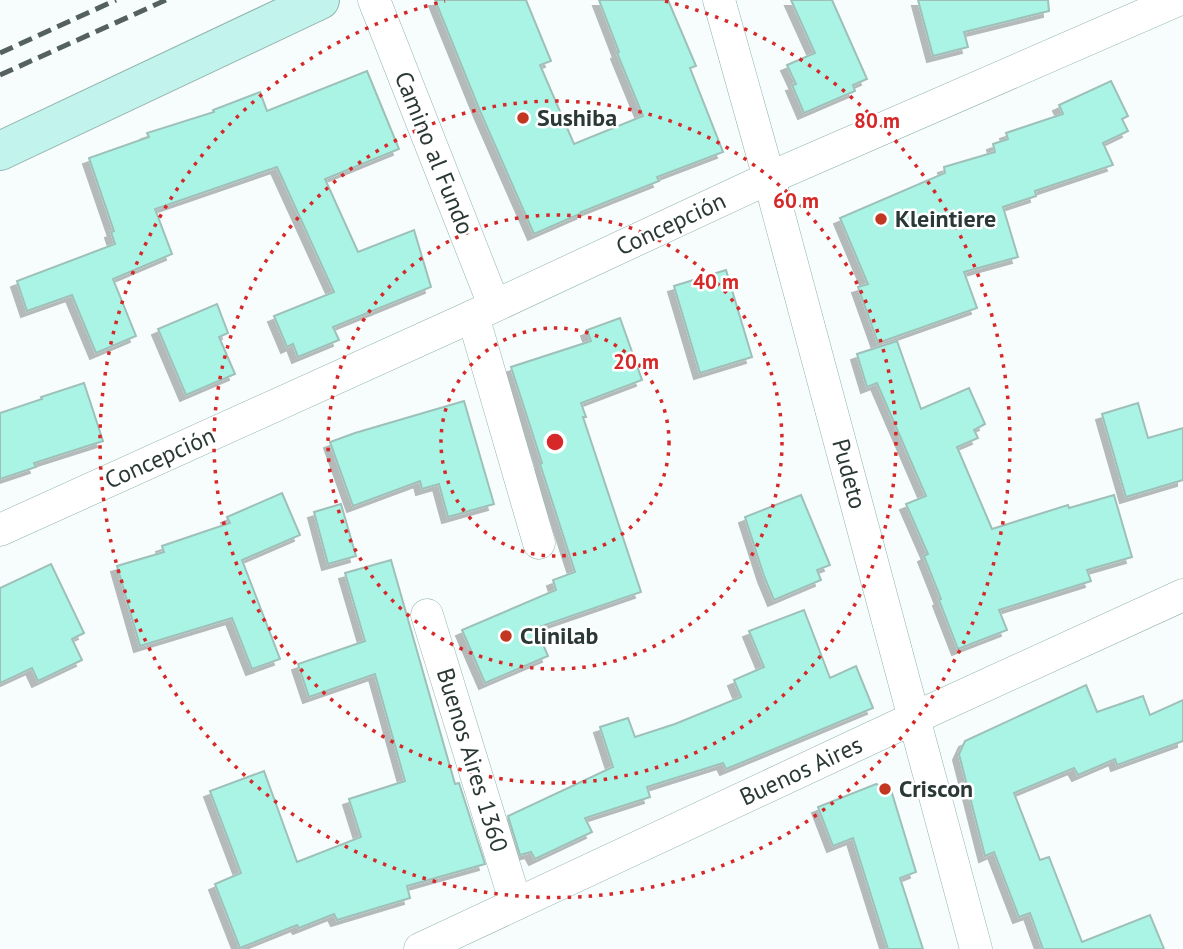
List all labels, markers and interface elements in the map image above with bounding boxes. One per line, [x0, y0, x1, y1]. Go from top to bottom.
street label: Camino al Fundo [388, 67, 481, 239]
place label: Sushiba [537, 102, 617, 133]
text: 80 m [854, 107, 900, 134]
marker: Sushiba [515, 110, 531, 126]
street label: Concepción [611, 185, 731, 262]
text: 60 m [773, 187, 819, 214]
place label: Kleintiere [895, 203, 996, 234]
marker: Kleintiere [873, 211, 889, 227]
text: 40 m [693, 268, 739, 295]
text: 20 m [613, 348, 659, 375]
street label: Concepción [100, 419, 220, 496]
centre of rings [543, 430, 567, 454]
street label: Pudeto [825, 435, 874, 512]
place label: Clinilab [520, 620, 598, 651]
marker: Clinilab [498, 628, 514, 644]
street label: Buenos Aires 1360 [430, 664, 515, 855]
street label: Buenos Aires [735, 729, 867, 812]
place label: Criscon [899, 773, 973, 804]
marker: Criscon [877, 781, 893, 797]

